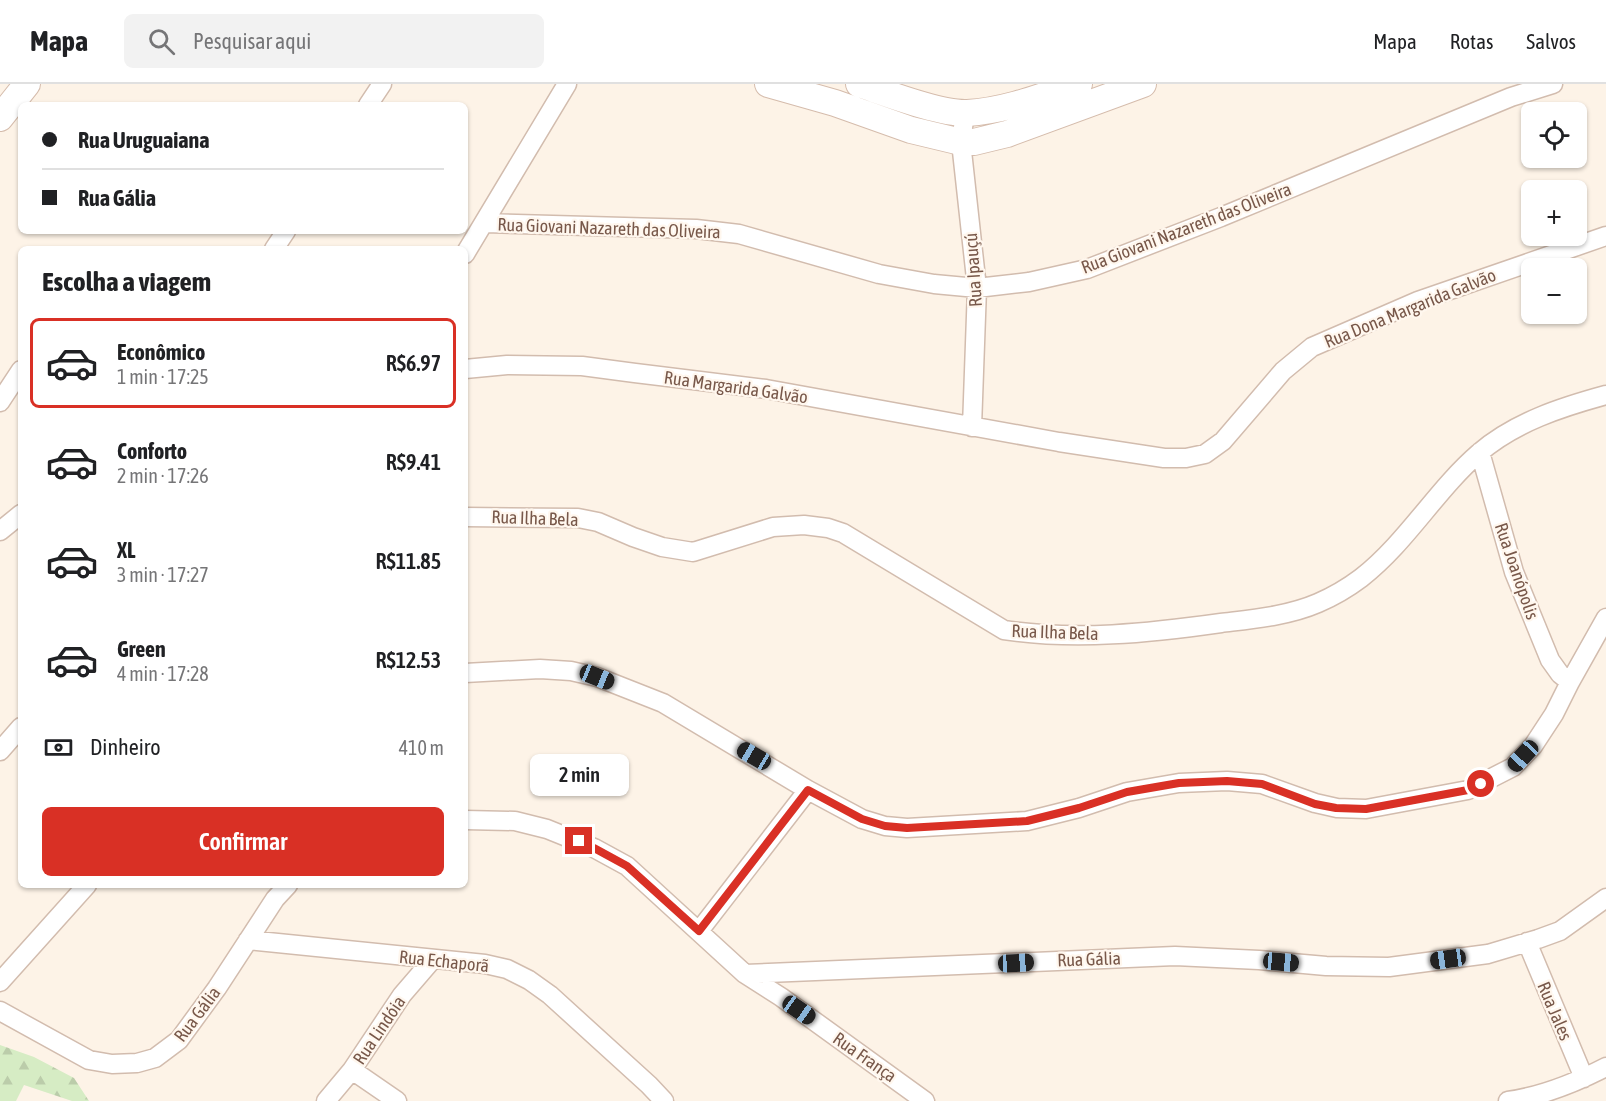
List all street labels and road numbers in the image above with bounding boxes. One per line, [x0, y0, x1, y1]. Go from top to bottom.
street label: Rua Giovani Nazareth das Oliveira [1078, 178, 1294, 278]
street label: Rua Giovani Nazareth das Oliveira [497, 214, 721, 242]
street label: Rua Ipauçú [960, 232, 986, 308]
street label: Rua Dona Margarida Galvão [1321, 264, 1499, 352]
street label: Rua Margarida Galvão [663, 367, 809, 407]
street label: Rua Ilha Bela [491, 506, 579, 530]
street label: Rua Joanópolis [1491, 520, 1543, 622]
street label: Rua Ilha Bela [1011, 620, 1099, 644]
street label: Rua Echaporã [398, 946, 490, 976]
street label: Rua Gália [1057, 947, 1121, 971]
street label: Rua Jales [1533, 978, 1577, 1044]
street label: Rua Gália [169, 982, 225, 1046]
street label: Rua Lindóia [349, 992, 409, 1068]
street label: Rua França [829, 1028, 901, 1086]

